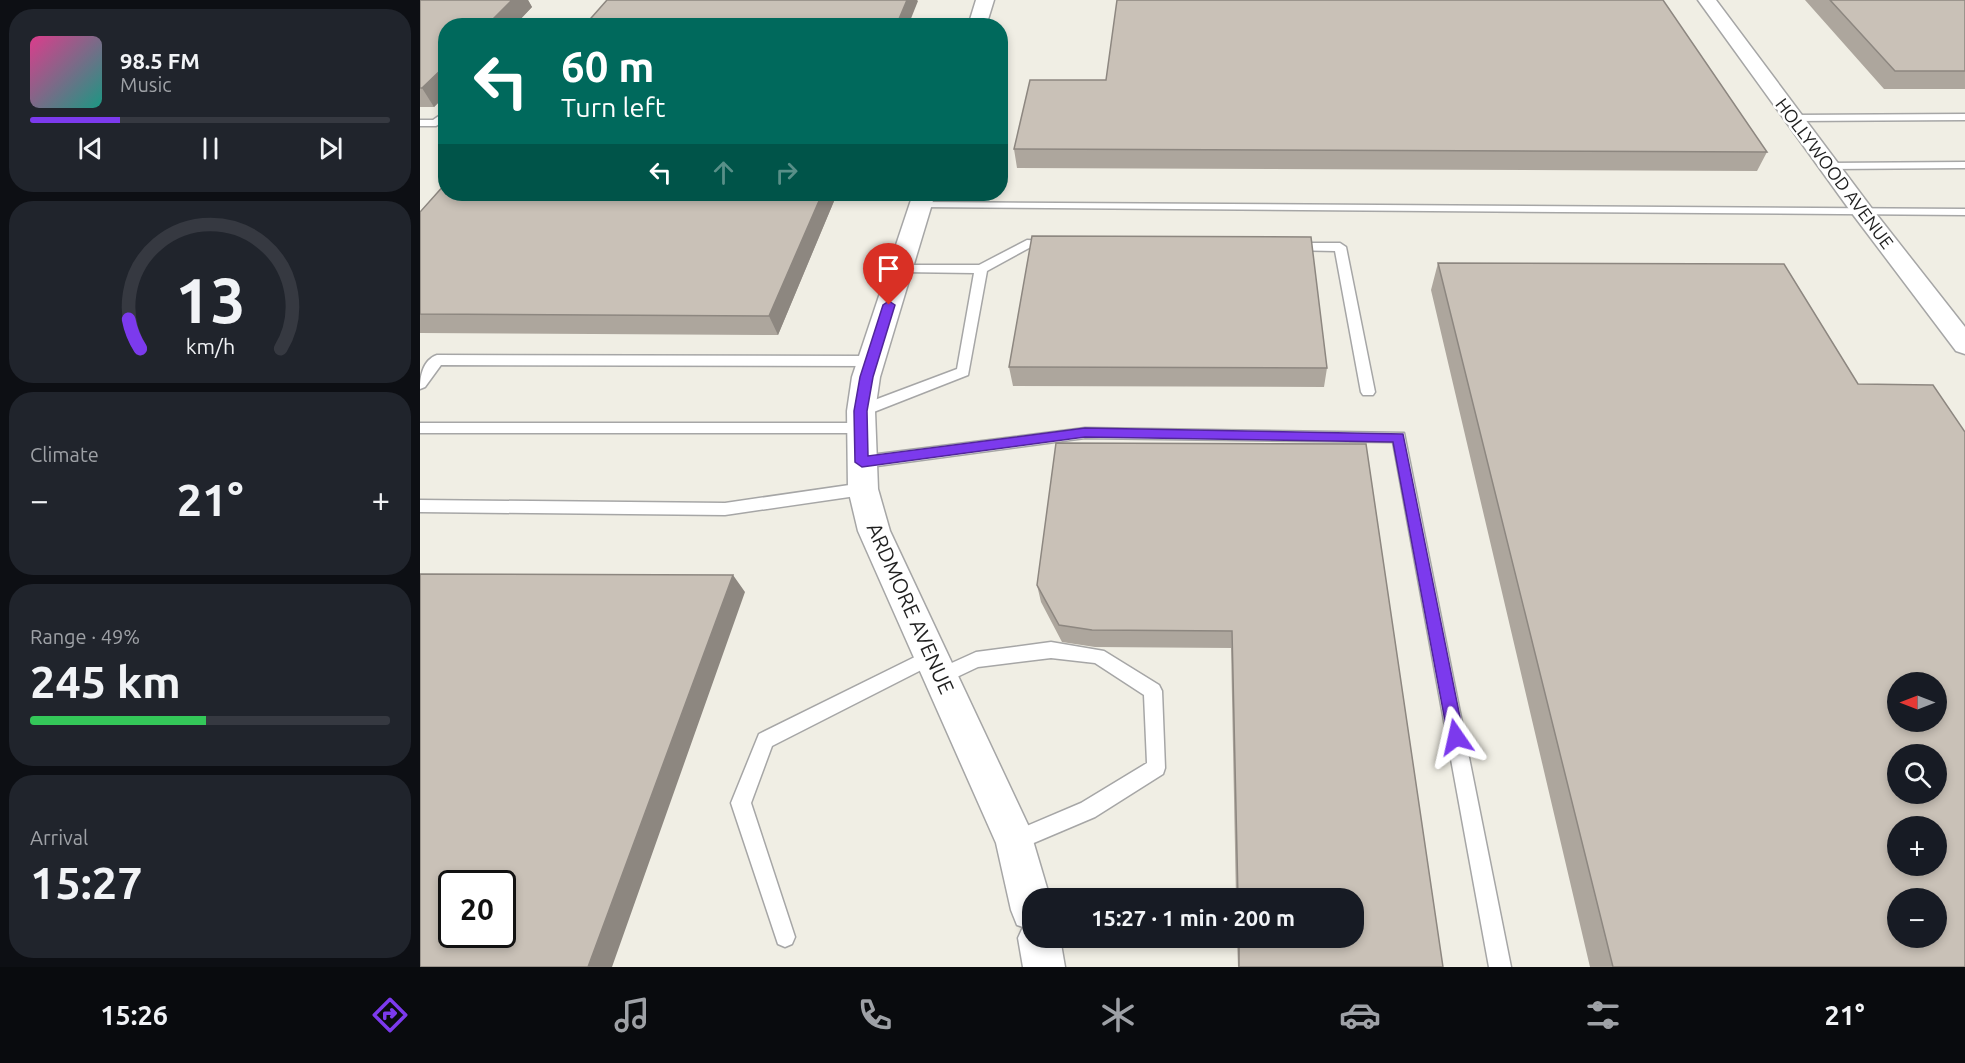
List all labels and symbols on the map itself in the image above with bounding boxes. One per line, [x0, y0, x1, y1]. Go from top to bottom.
street label: HOLLYWOOD AVENUE [1772, 94, 1898, 252]
pin [863, 243, 914, 305]
street label: ARDMORE AVENUE [862, 519, 960, 697]
north arrow [1887, 672, 1947, 732]
position arrow [1424, 705, 1488, 769]
speed limit sign: 20 [438, 870, 516, 948]

